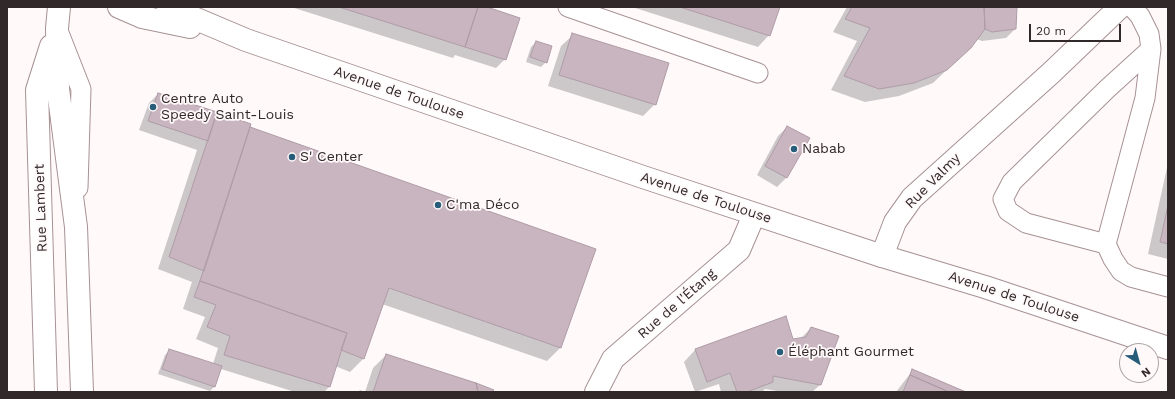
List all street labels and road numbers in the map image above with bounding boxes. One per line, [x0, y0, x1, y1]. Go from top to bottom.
street label: Avenue de Toulouse [332, 63, 466, 123]
street label: Rue Valmy [902, 150, 964, 212]
street label: Rue Lambert [31, 164, 51, 252]
street label: Avenue de Toulouse [638, 169, 774, 227]
street label: Rue de l'Étang [634, 265, 720, 343]
street label: Avenue de Toulouse [946, 268, 1082, 326]

